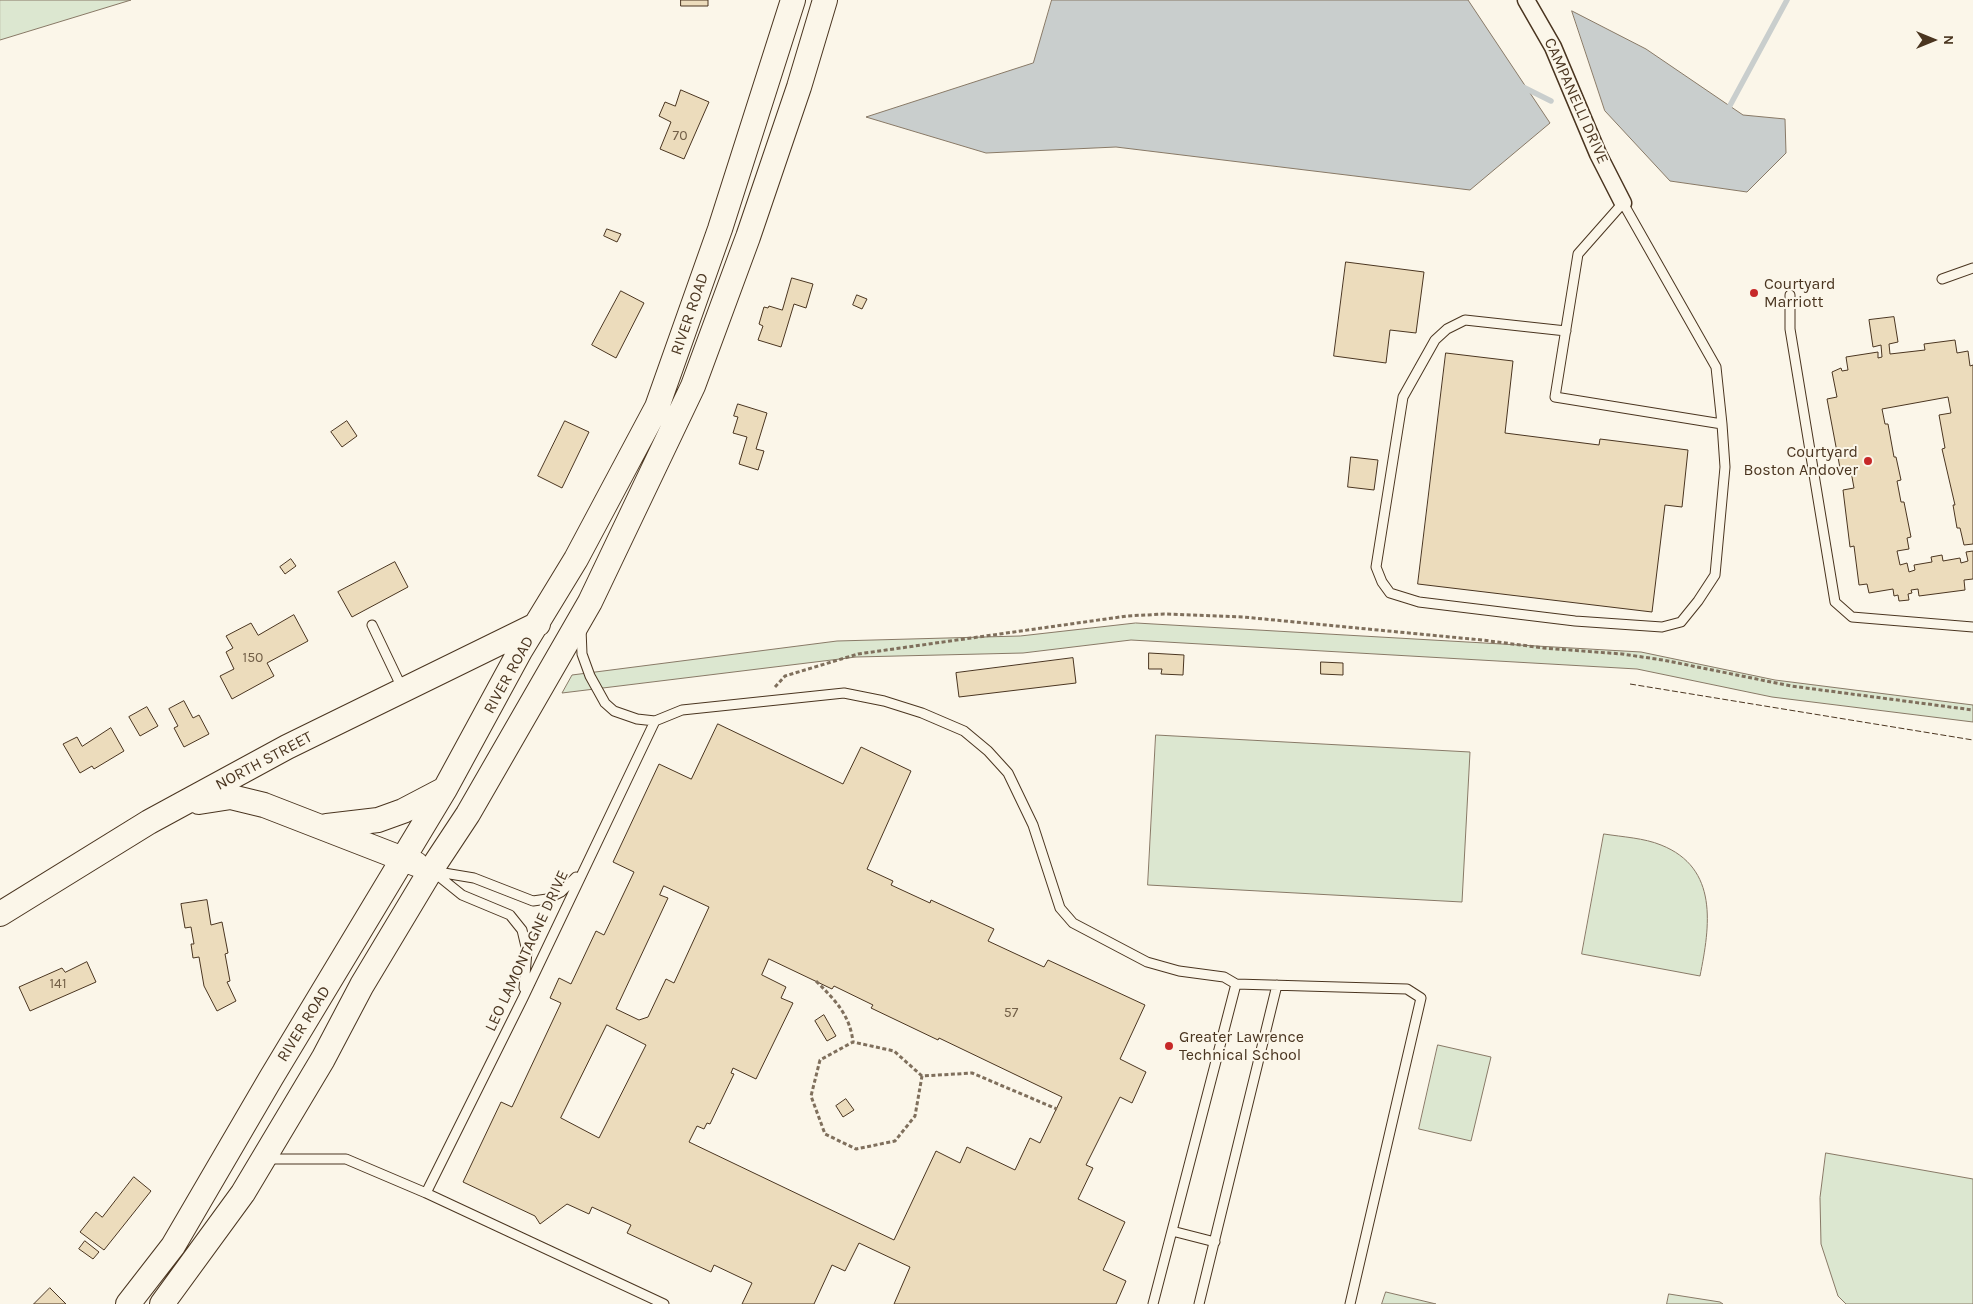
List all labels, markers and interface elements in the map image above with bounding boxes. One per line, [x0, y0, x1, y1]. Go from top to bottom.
north arrow [1908, 15, 1958, 65]
street label: CAMPANELLI DRIVE [1540, 35, 1612, 167]
text: N [1940, 35, 1957, 45]
house number: 70 [673, 128, 687, 144]
street label: RIVER ROAD [667, 270, 713, 358]
place label: Courtyard Marriott [1764, 274, 1836, 312]
marker: Courtyard Marriott [1748, 287, 1760, 299]
place label: Courtyard Boston Andover [1744, 442, 1858, 480]
marker: Courtyard Boston Andover [1862, 455, 1874, 467]
street label: RIVER ROAD [480, 633, 538, 717]
house number: 150 [243, 650, 263, 666]
street label: NORTH STREET [212, 727, 316, 795]
street label: LEO LAMONTAGNE DRIVE [481, 867, 573, 1035]
house number: 141 [49, 976, 67, 992]
street label: RIVER ROAD [273, 983, 335, 1065]
house number: 57 [1004, 1005, 1018, 1021]
place label: Greater Lawrence Technical School [1179, 1027, 1304, 1065]
marker: Greater Lawrence Technical School [1163, 1040, 1175, 1052]

